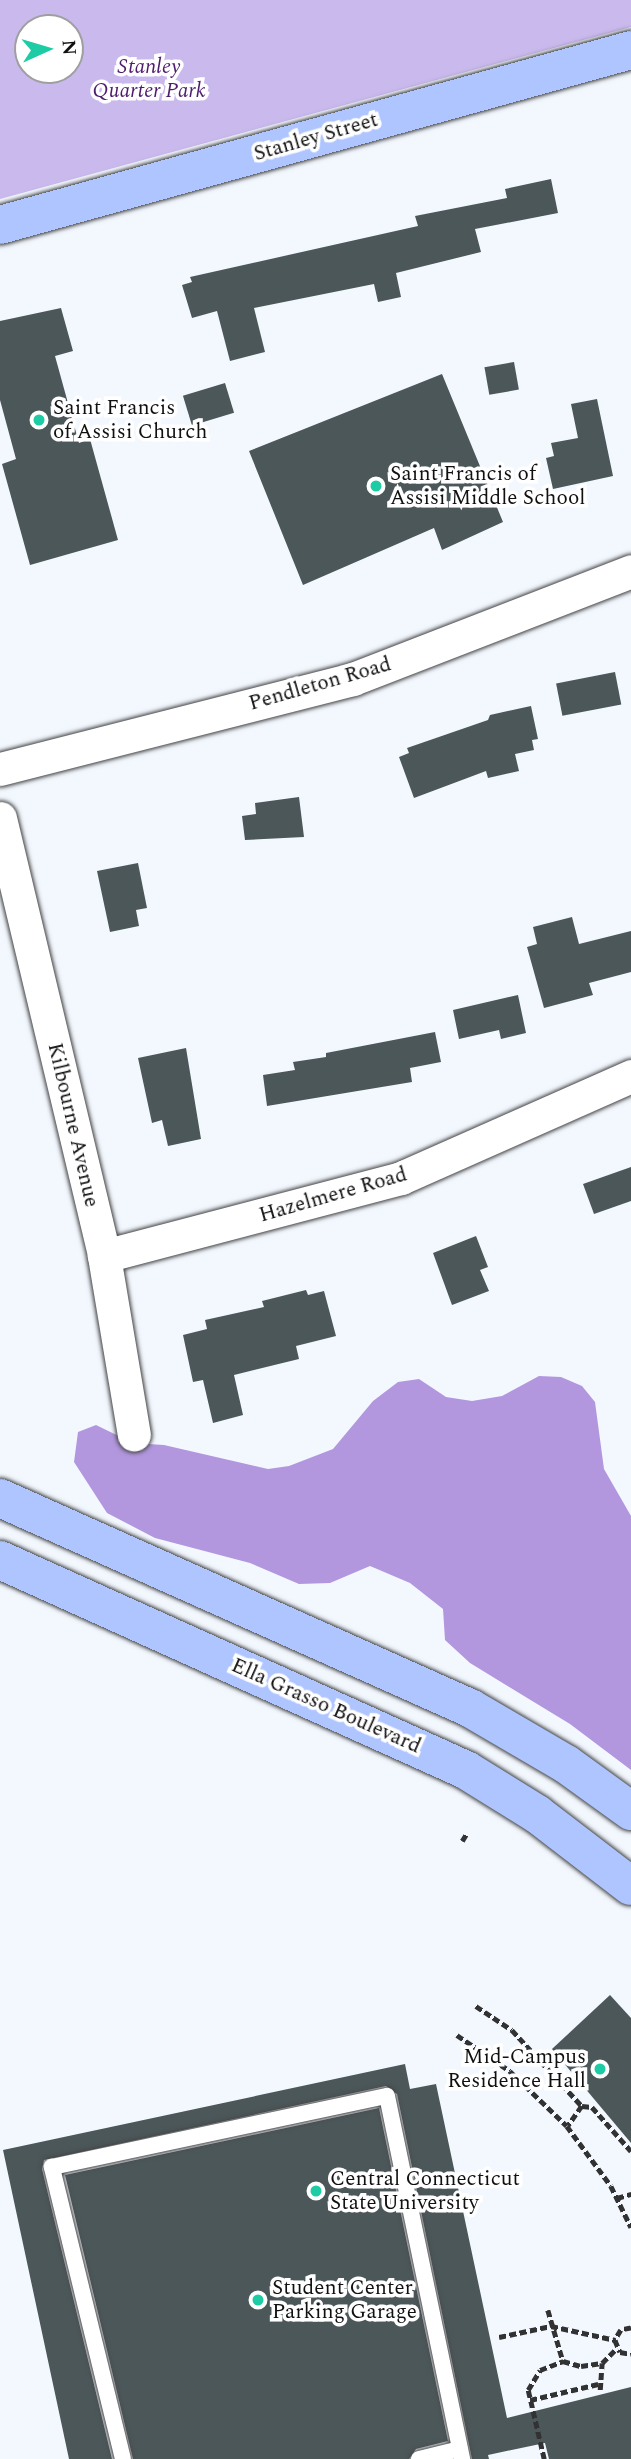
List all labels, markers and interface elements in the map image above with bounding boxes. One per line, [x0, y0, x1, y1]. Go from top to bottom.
north arrow [14, 14, 84, 84]
text: N [53, 39, 83, 56]
park label: Stanley Quarter Park [93, 54, 205, 104]
street label: Stanley Street [251, 107, 381, 167]
place label: Saint Francis of Assisi Church [53, 395, 208, 445]
marker: Saint Francis of Assisi Church [31, 412, 47, 428]
place label: Saint Francis of Assisi Middle School [390, 461, 586, 511]
marker: Saint Francis of Assisi Middle School [368, 478, 384, 494]
street label: Pendleton Road [246, 652, 394, 716]
street label: Kilbourne Avenue [42, 1040, 104, 1210]
street label: Hazelmere Road [256, 1162, 410, 1228]
street label: Ella Grasso Boulevard [227, 1653, 425, 1759]
place label: Mid-Campus Residence Hall [447, 2044, 586, 2094]
marker: Mid-Campus Residence Hall [592, 2061, 608, 2077]
place label: Central Connecticut State University [330, 2166, 520, 2216]
marker: Central Connecticut State University [308, 2183, 324, 2199]
place label: Student Center Parking Garage [272, 2275, 417, 2325]
marker: Student Center Parking Garage [250, 2292, 266, 2308]

